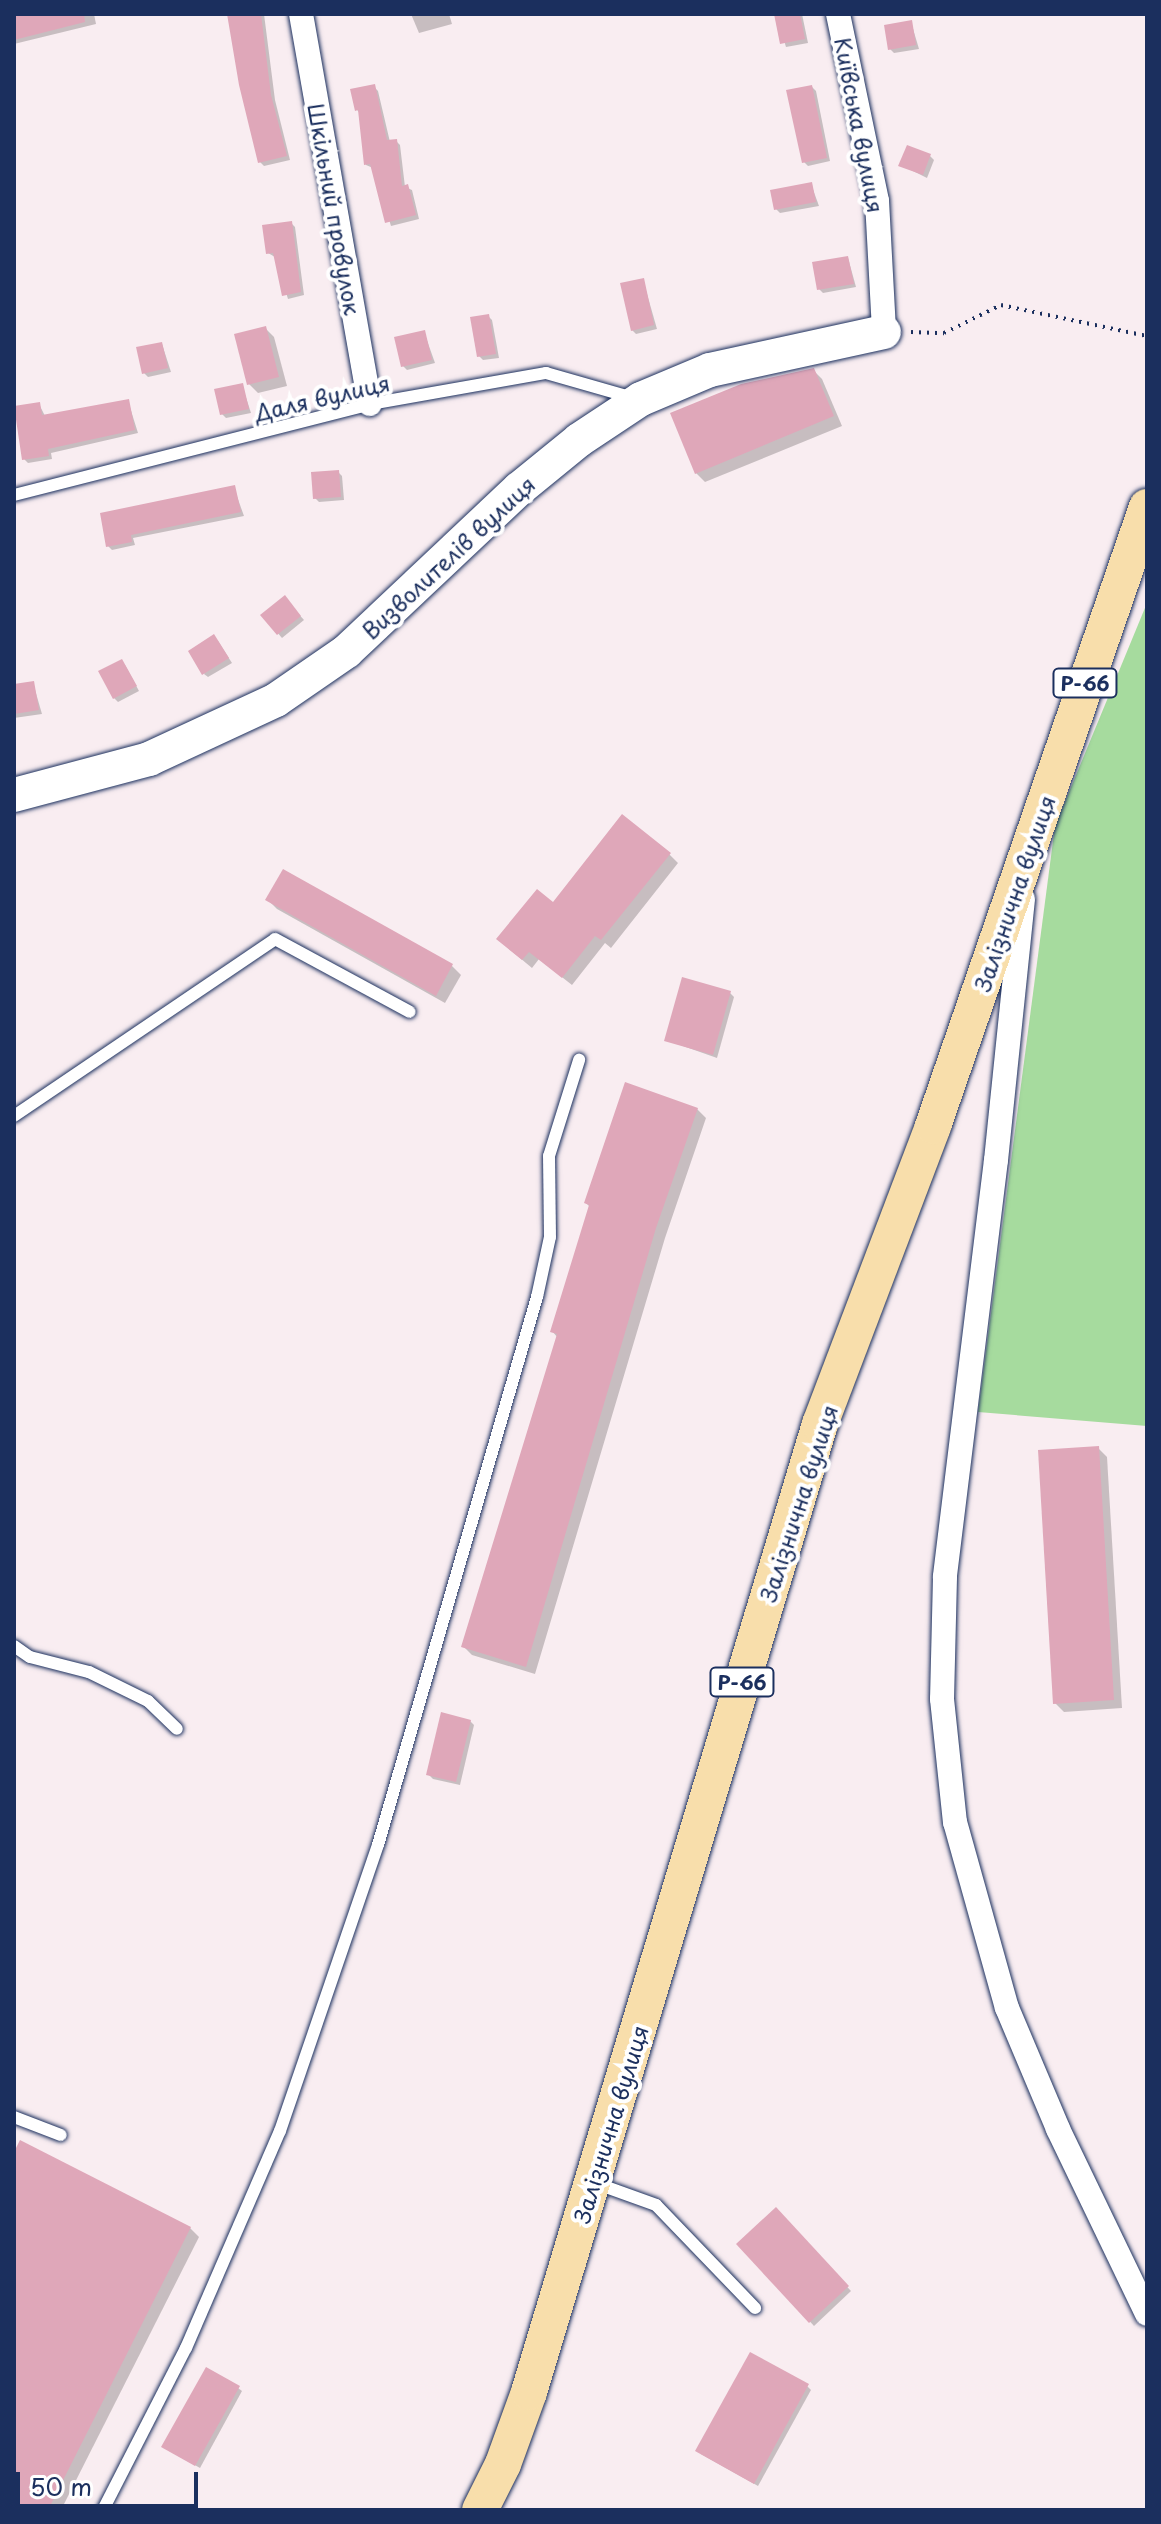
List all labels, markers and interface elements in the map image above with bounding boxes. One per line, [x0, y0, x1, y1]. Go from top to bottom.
street label: Київська вулиця [830, 35, 890, 215]
street label: Шкільний провулок [303, 101, 367, 317]
street label: Даля вулиця [252, 369, 392, 425]
street label: Визволителів вулиця [356, 470, 540, 644]
road number: Р-66 [1051, 667, 1119, 699]
street label: Залізнична вулиця [968, 791, 1060, 995]
street label: Залізнична вулиця [754, 1401, 842, 1605]
road number: Р-66 [708, 1666, 776, 1698]
street label: Залізнична вулиця [567, 2021, 653, 2227]
scale bar [20, 2456, 202, 2506]
text: 50 m [30, 2468, 92, 2504]

